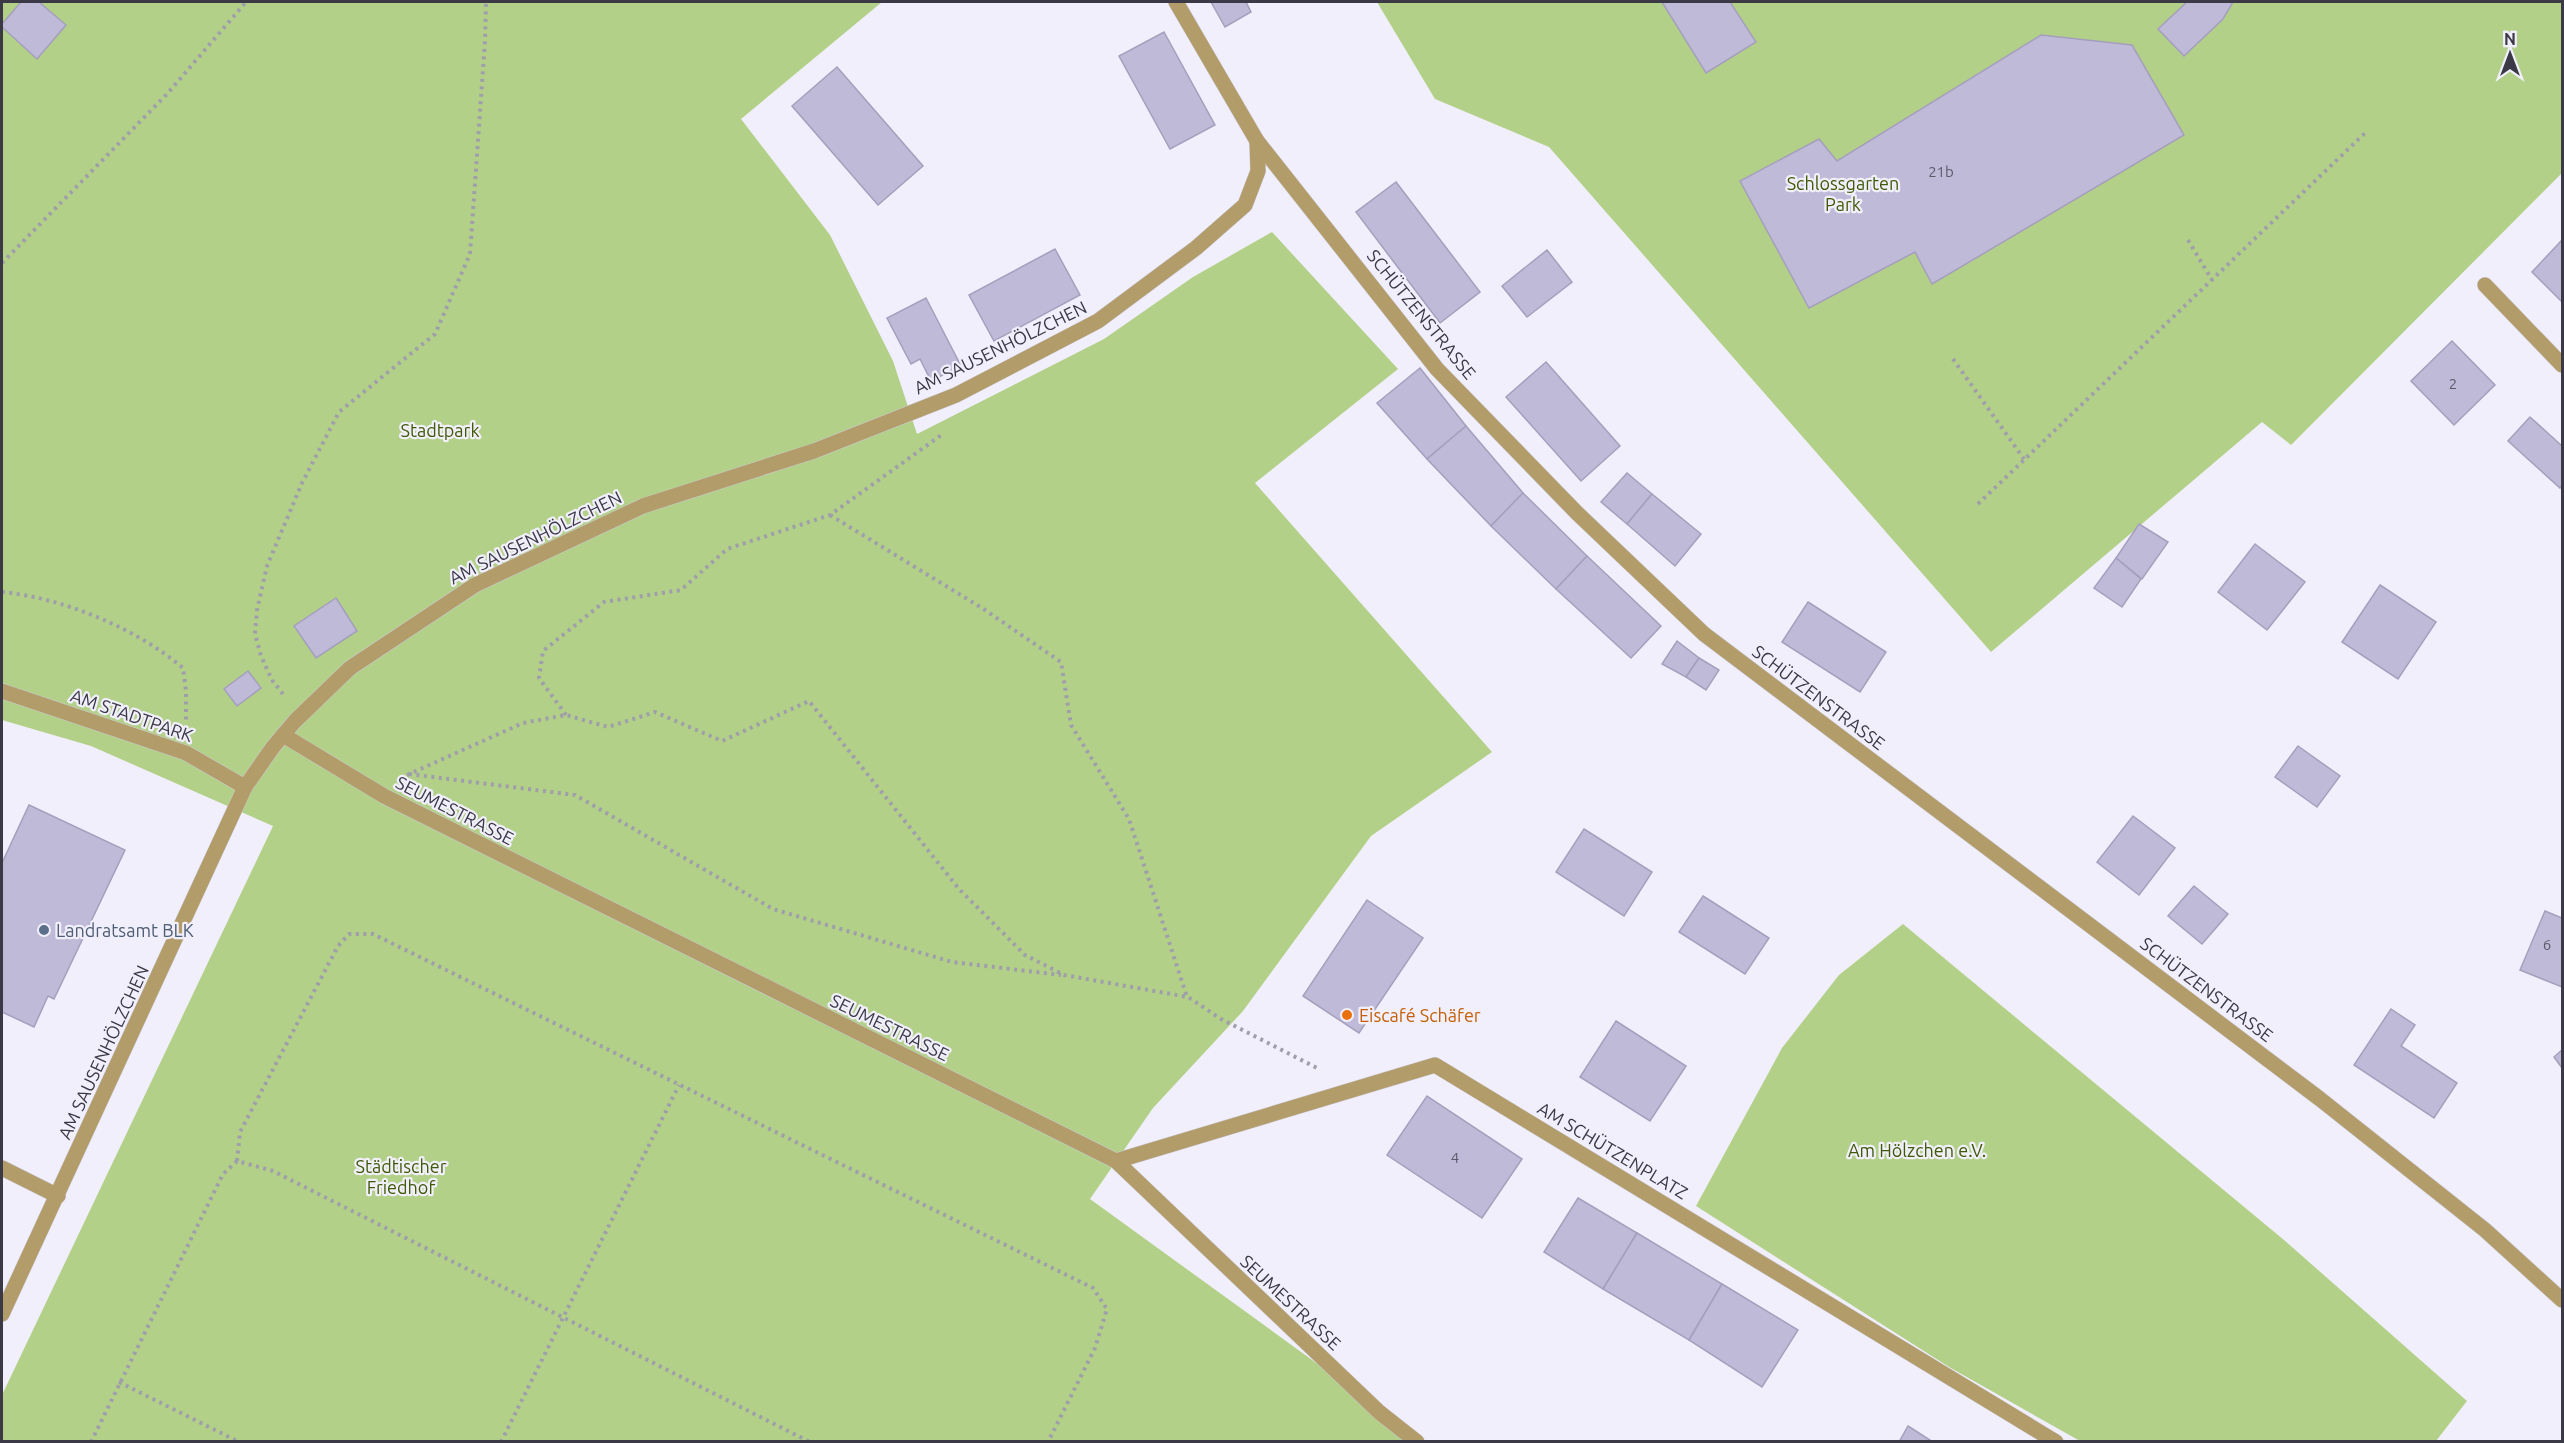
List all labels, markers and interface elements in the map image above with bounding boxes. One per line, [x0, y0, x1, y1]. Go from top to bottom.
north arrow [2480, 24, 2540, 84]
text: N [2504, 30, 2516, 48]
house number: 21b [1928, 163, 1954, 180]
park label: Schlossgarten Park [1787, 173, 1899, 214]
street label: SCHÜTZENSTRASSE [1364, 245, 1480, 383]
street label: AM SAUSENHÖLZCHEN [910, 296, 1090, 398]
house number: 2 [2449, 375, 2457, 392]
park label: Stadtpark [400, 420, 480, 440]
street label: AM SAUSENHÖLZCHEN [445, 486, 625, 588]
street label: SCHÜTZENSTRASSE [1749, 641, 1889, 753]
street label: AM STADTPARK [68, 685, 196, 745]
street label: SEUMESTRASSE [393, 772, 517, 848]
place label: Landratsamt BLK [56, 920, 194, 940]
marker: Landratsamt BLK [37, 923, 51, 937]
street label: SCHÜTZENSTRASSE [2137, 933, 2277, 1045]
house number: 6 [2543, 936, 2551, 953]
street label: AM SAUSENHÖLZCHEN [54, 962, 152, 1142]
street label: SEUMESTRASSE [827, 990, 953, 1064]
place label: Eiscafé Schäfer [1359, 1005, 1481, 1025]
marker: Eiscafé Schäfer [1340, 1008, 1354, 1022]
street label: AM SCHÜTZENPLATZ [1534, 1097, 1692, 1203]
park label: Am Hölzchen e.V. [1848, 1140, 1986, 1160]
house number: 4 [1451, 1149, 1459, 1166]
park label: Städtischer Friedhof [356, 1156, 447, 1197]
street label: SEUMESTRASSE [1237, 1251, 1345, 1353]

